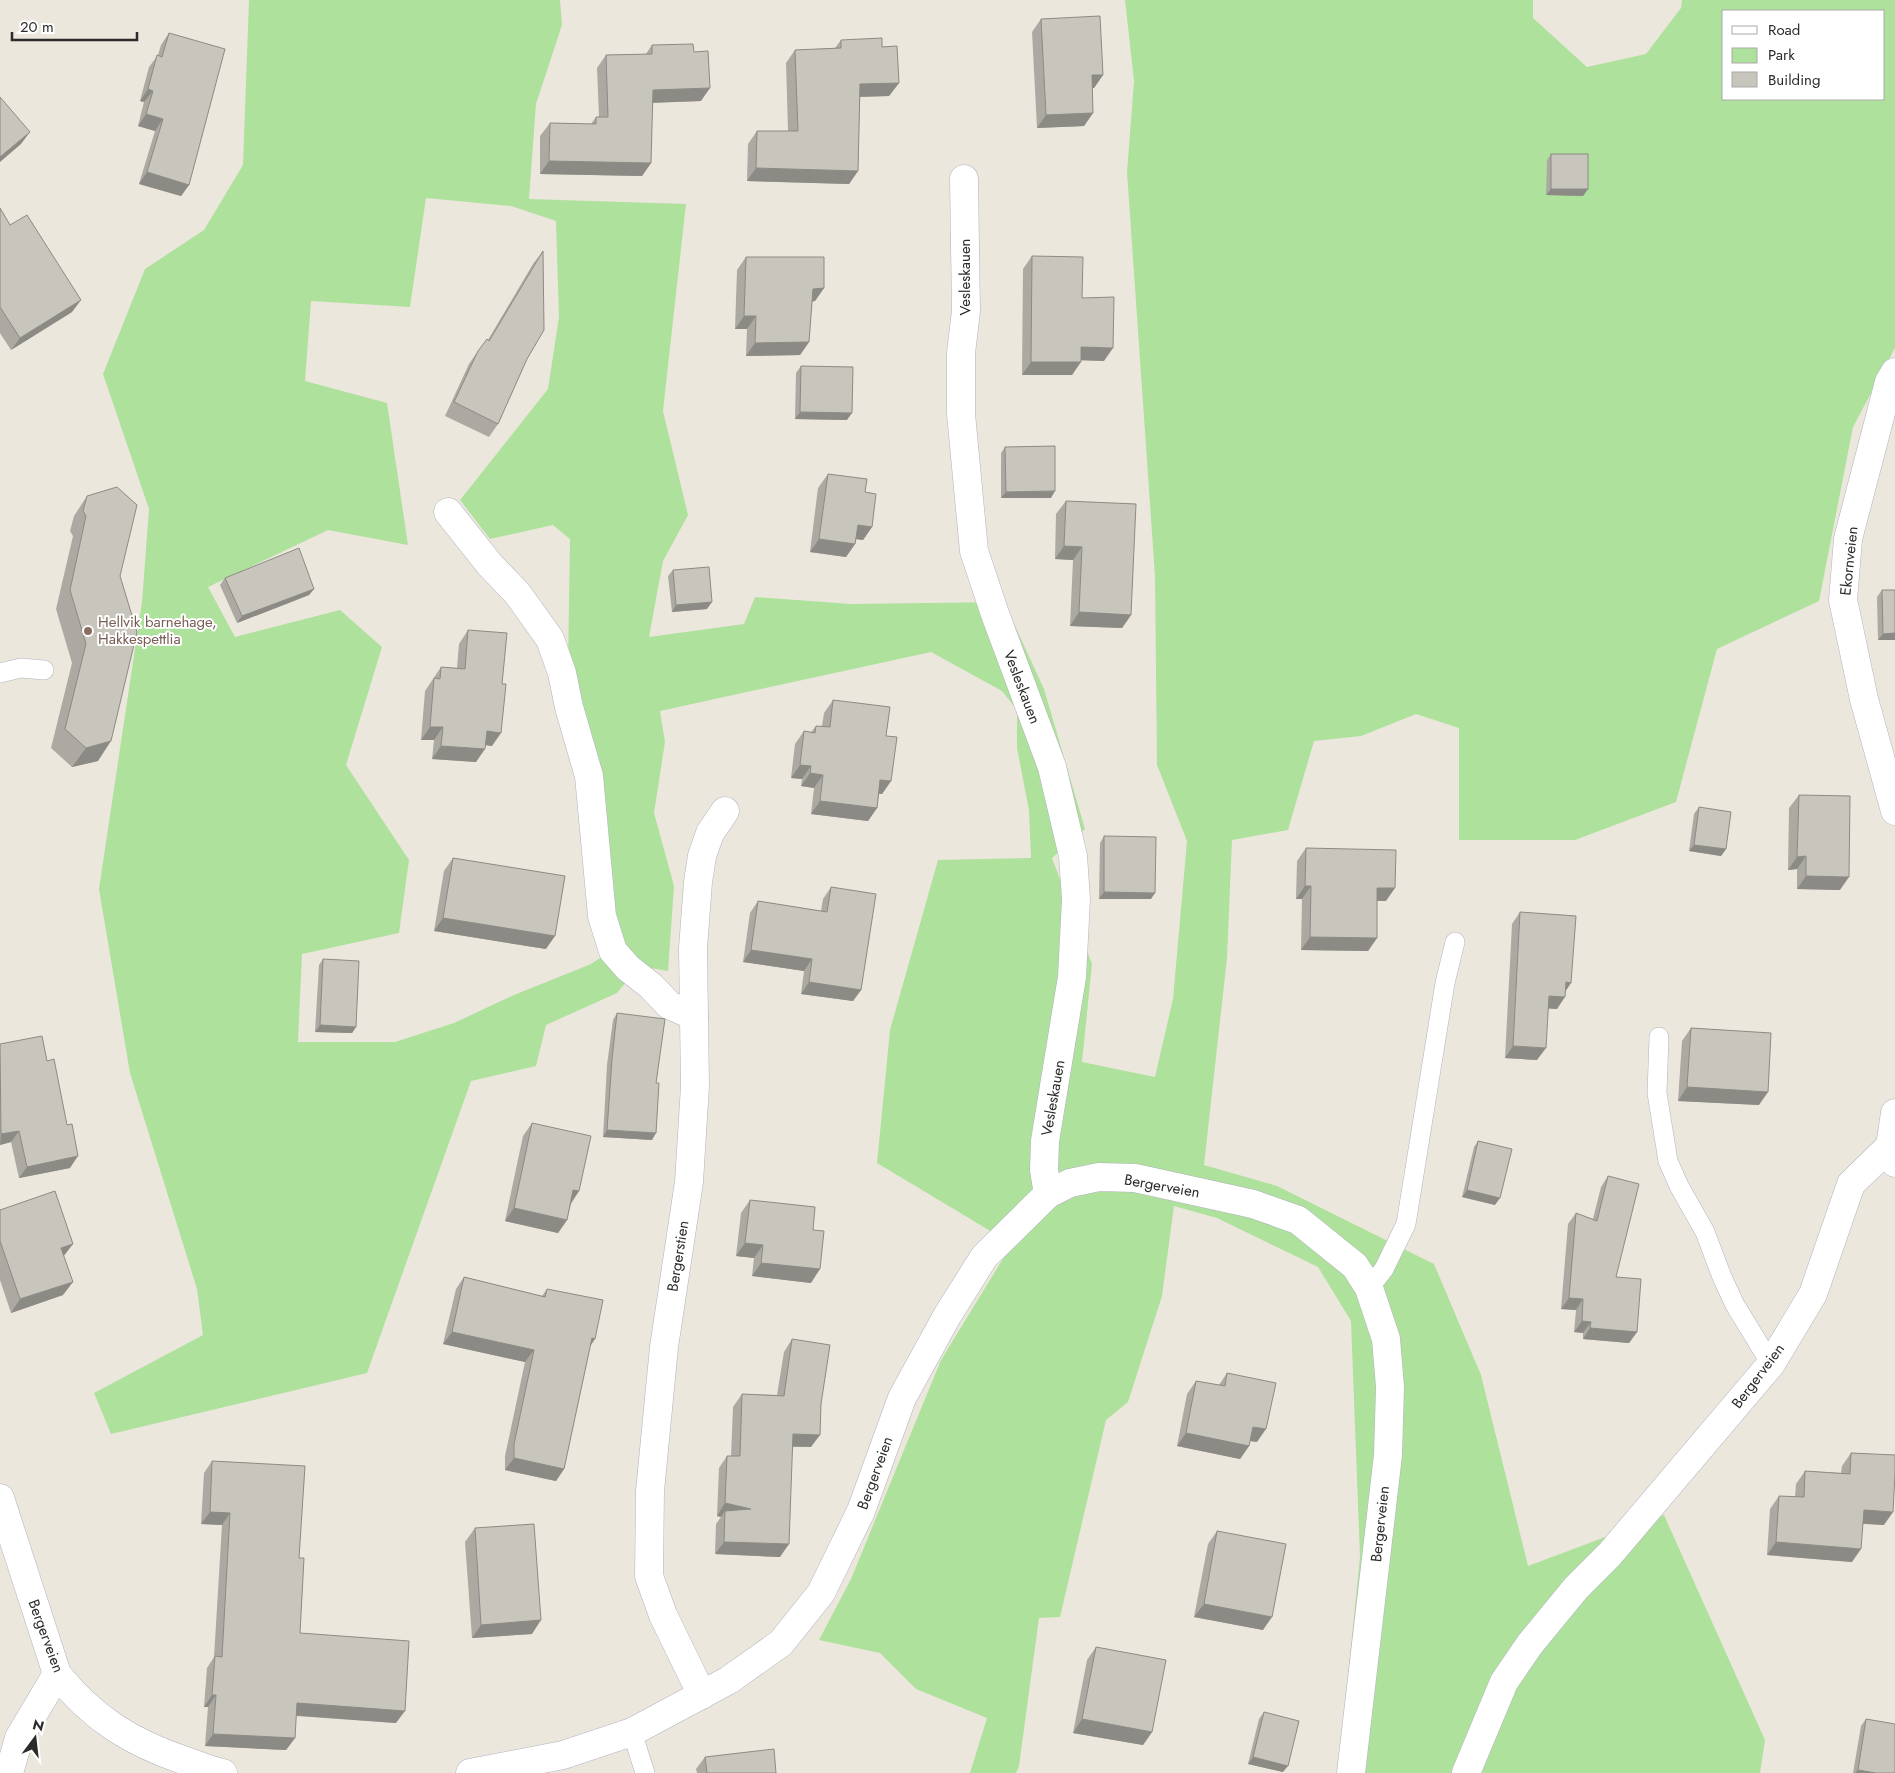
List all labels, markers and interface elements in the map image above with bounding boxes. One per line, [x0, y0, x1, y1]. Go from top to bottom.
scale bar [12, 10, 138, 42]
legend [1722, 10, 1885, 100]
text: 20 m [20, 16, 54, 38]
text: Road [1768, 19, 1800, 41]
text: Park [1768, 44, 1795, 66]
text: Building [1768, 69, 1820, 91]
street label: Vesleskauen [954, 239, 976, 315]
street label: Ekornveien [1834, 525, 1864, 597]
place label: Hellvik barnehage, Hakkespettlia [98, 611, 217, 650]
marker: Hellvik barnehage, Hakkespettlia [82, 625, 94, 637]
street label: Vesleskauen [998, 647, 1046, 727]
street label: Vesleskauen [1035, 1058, 1071, 1138]
street label: Bergerveien [1122, 1169, 1202, 1203]
street label: Bergerstien [662, 1219, 694, 1293]
street label: Bergerveien [1726, 1339, 1790, 1413]
street label: Bergerveien [852, 1433, 898, 1513]
street label: Bergerveien [1365, 1485, 1395, 1563]
street label: Bergerveien [23, 1596, 69, 1676]
north arrow [10, 1713, 60, 1763]
text: N [30, 1714, 46, 1737]

